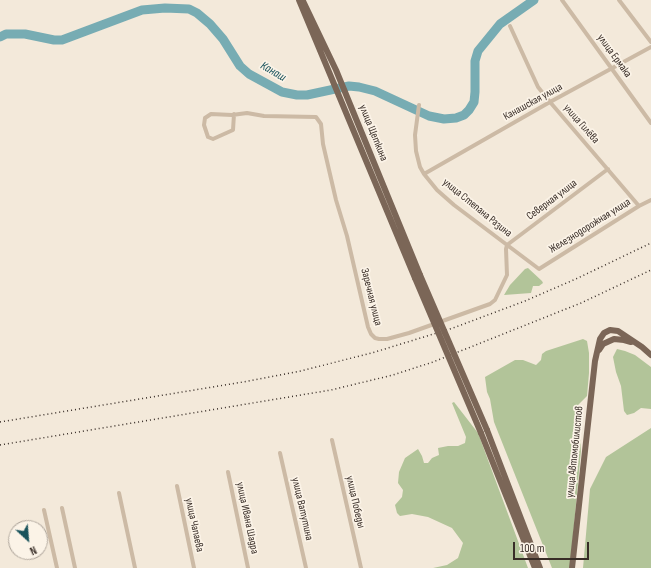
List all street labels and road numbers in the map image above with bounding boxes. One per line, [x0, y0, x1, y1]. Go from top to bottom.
street label: улица Ермака [594, 32, 634, 80]
street label: Канашская улица [501, 80, 565, 124]
street label: улица Гилёва [560, 102, 602, 146]
street label: улица Щеткина [356, 103, 390, 163]
street label: улица Степана Разина [440, 176, 514, 240]
street label: Северная улица [524, 177, 580, 223]
street label: Железнодорожная улица [547, 196, 633, 256]
street label: Заречная улица [357, 267, 385, 327]
street label: улица Автомобилистов [564, 406, 586, 498]
street label: улица Победы [343, 475, 367, 529]
street label: улица Ватутина [288, 476, 316, 542]
street label: улица Ивана Шадра [233, 481, 261, 555]
street label: улица Чапаева [182, 497, 206, 553]

